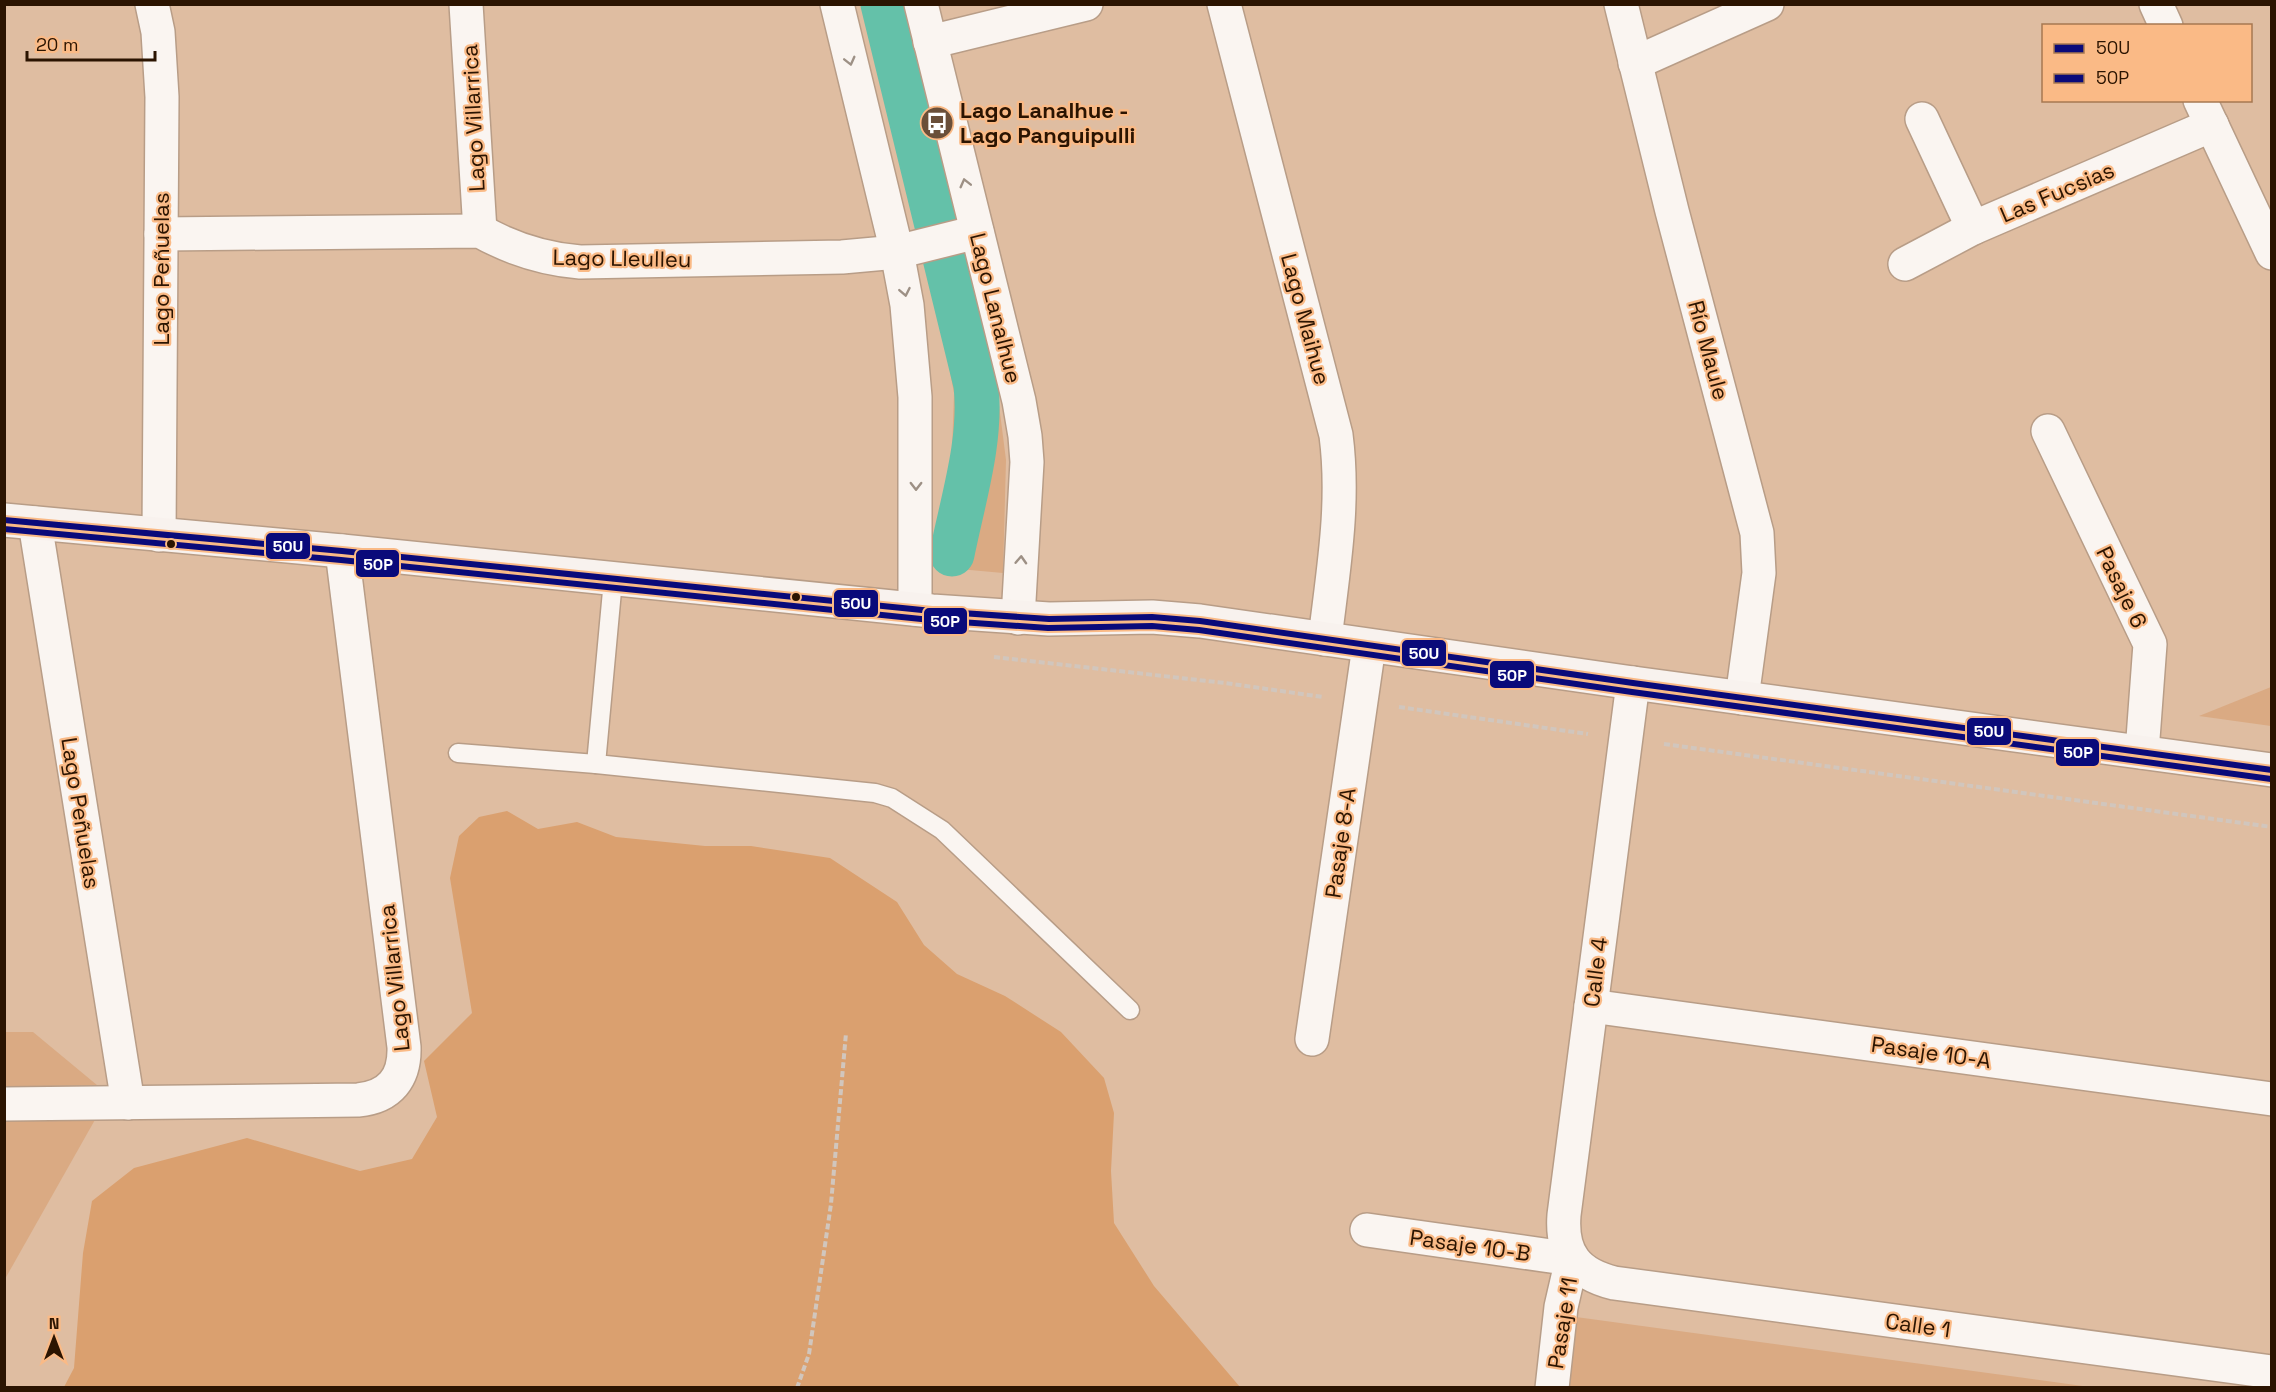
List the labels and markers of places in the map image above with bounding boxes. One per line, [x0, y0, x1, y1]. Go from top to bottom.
place label: Lago Lanalhue - Lago Panguipulli [960, 96, 1135, 149]
bus stop icon: Lago Lanalhue - Lago Panguipulli [919, 105, 955, 141]
unlabelled marker [165, 538, 177, 550]
unlabelled marker [790, 591, 802, 603]

